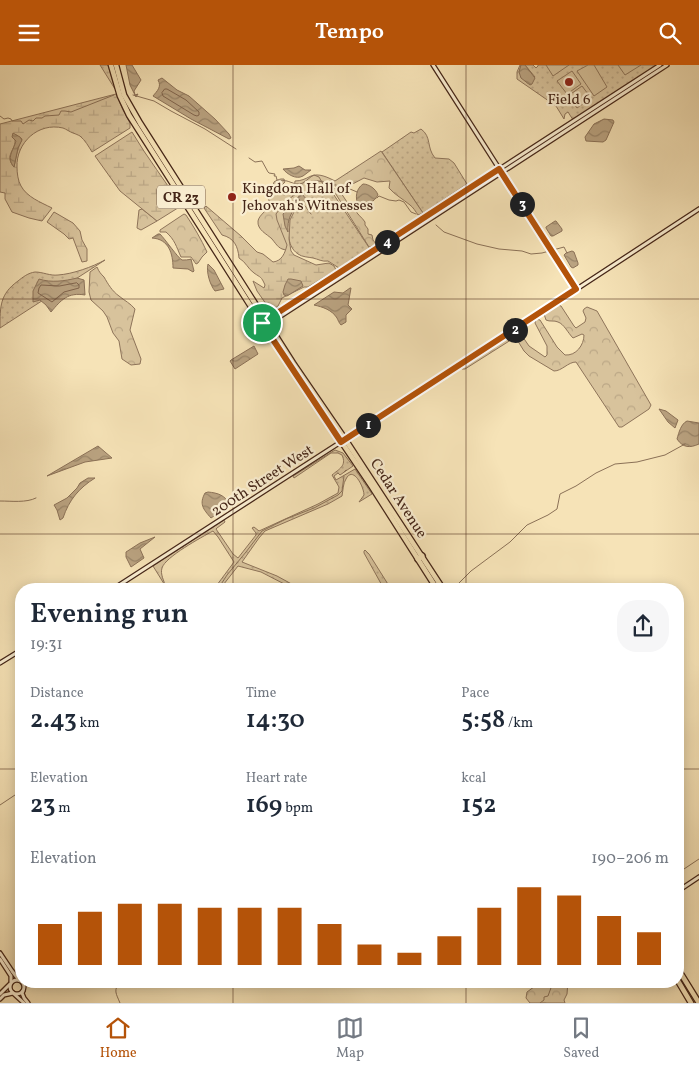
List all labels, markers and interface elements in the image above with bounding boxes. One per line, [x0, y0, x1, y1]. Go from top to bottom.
text: Tempo [315, 17, 384, 48]
icon: menu [15, 19, 43, 47]
icon: search [656, 19, 684, 47]
marker: Field 6 [563, 76, 575, 88]
place label: Field 6 [547, 90, 591, 111]
place label: Kingdom Hall of Jehovah's Witnesses [242, 179, 373, 217]
road number: CR 23 [157, 185, 205, 209]
marker: Kingdom Hall of Jehovah's Witnesses [226, 191, 238, 203]
pin: 3 [510, 191, 534, 217]
text: 3 [519, 195, 526, 214]
pin: 4 [374, 229, 400, 255]
text: 4 [383, 233, 392, 252]
pin [241, 302, 283, 344]
icon: arrive [248, 309, 276, 337]
pin: 2 [502, 317, 528, 343]
text: 2 [512, 321, 519, 340]
pin: 1 [356, 413, 380, 437]
text: 1 [366, 416, 371, 435]
street label: 200th Street West [208, 440, 318, 522]
street label: Cedar Avenue [364, 455, 431, 543]
text: Evening run [30, 595, 189, 634]
button: share [617, 600, 669, 652]
text: 19:31 [30, 634, 63, 656]
text: Distance [30, 684, 84, 703]
text: Time [246, 684, 276, 703]
text: Pace [461, 684, 489, 703]
text: 2.43 [30, 703, 77, 738]
text: 14:30 [246, 703, 305, 738]
text: 5:58 [461, 703, 505, 738]
text: km [77, 714, 100, 733]
text: /km [505, 714, 533, 733]
text: Elevation [30, 769, 88, 788]
text: Heart rate [246, 769, 307, 788]
text: kcal [461, 769, 486, 788]
text: 23 [30, 788, 55, 823]
text: 169 [246, 788, 282, 823]
text: 152 [461, 788, 496, 823]
text: m [55, 799, 71, 818]
text: bpm [282, 799, 313, 818]
text: Elevation [30, 848, 97, 870]
text: 190–206 m [591, 848, 669, 870]
tab: Home [100, 1014, 137, 1063]
tab: Map [336, 1014, 364, 1063]
tab: Saved [563, 1014, 599, 1063]

